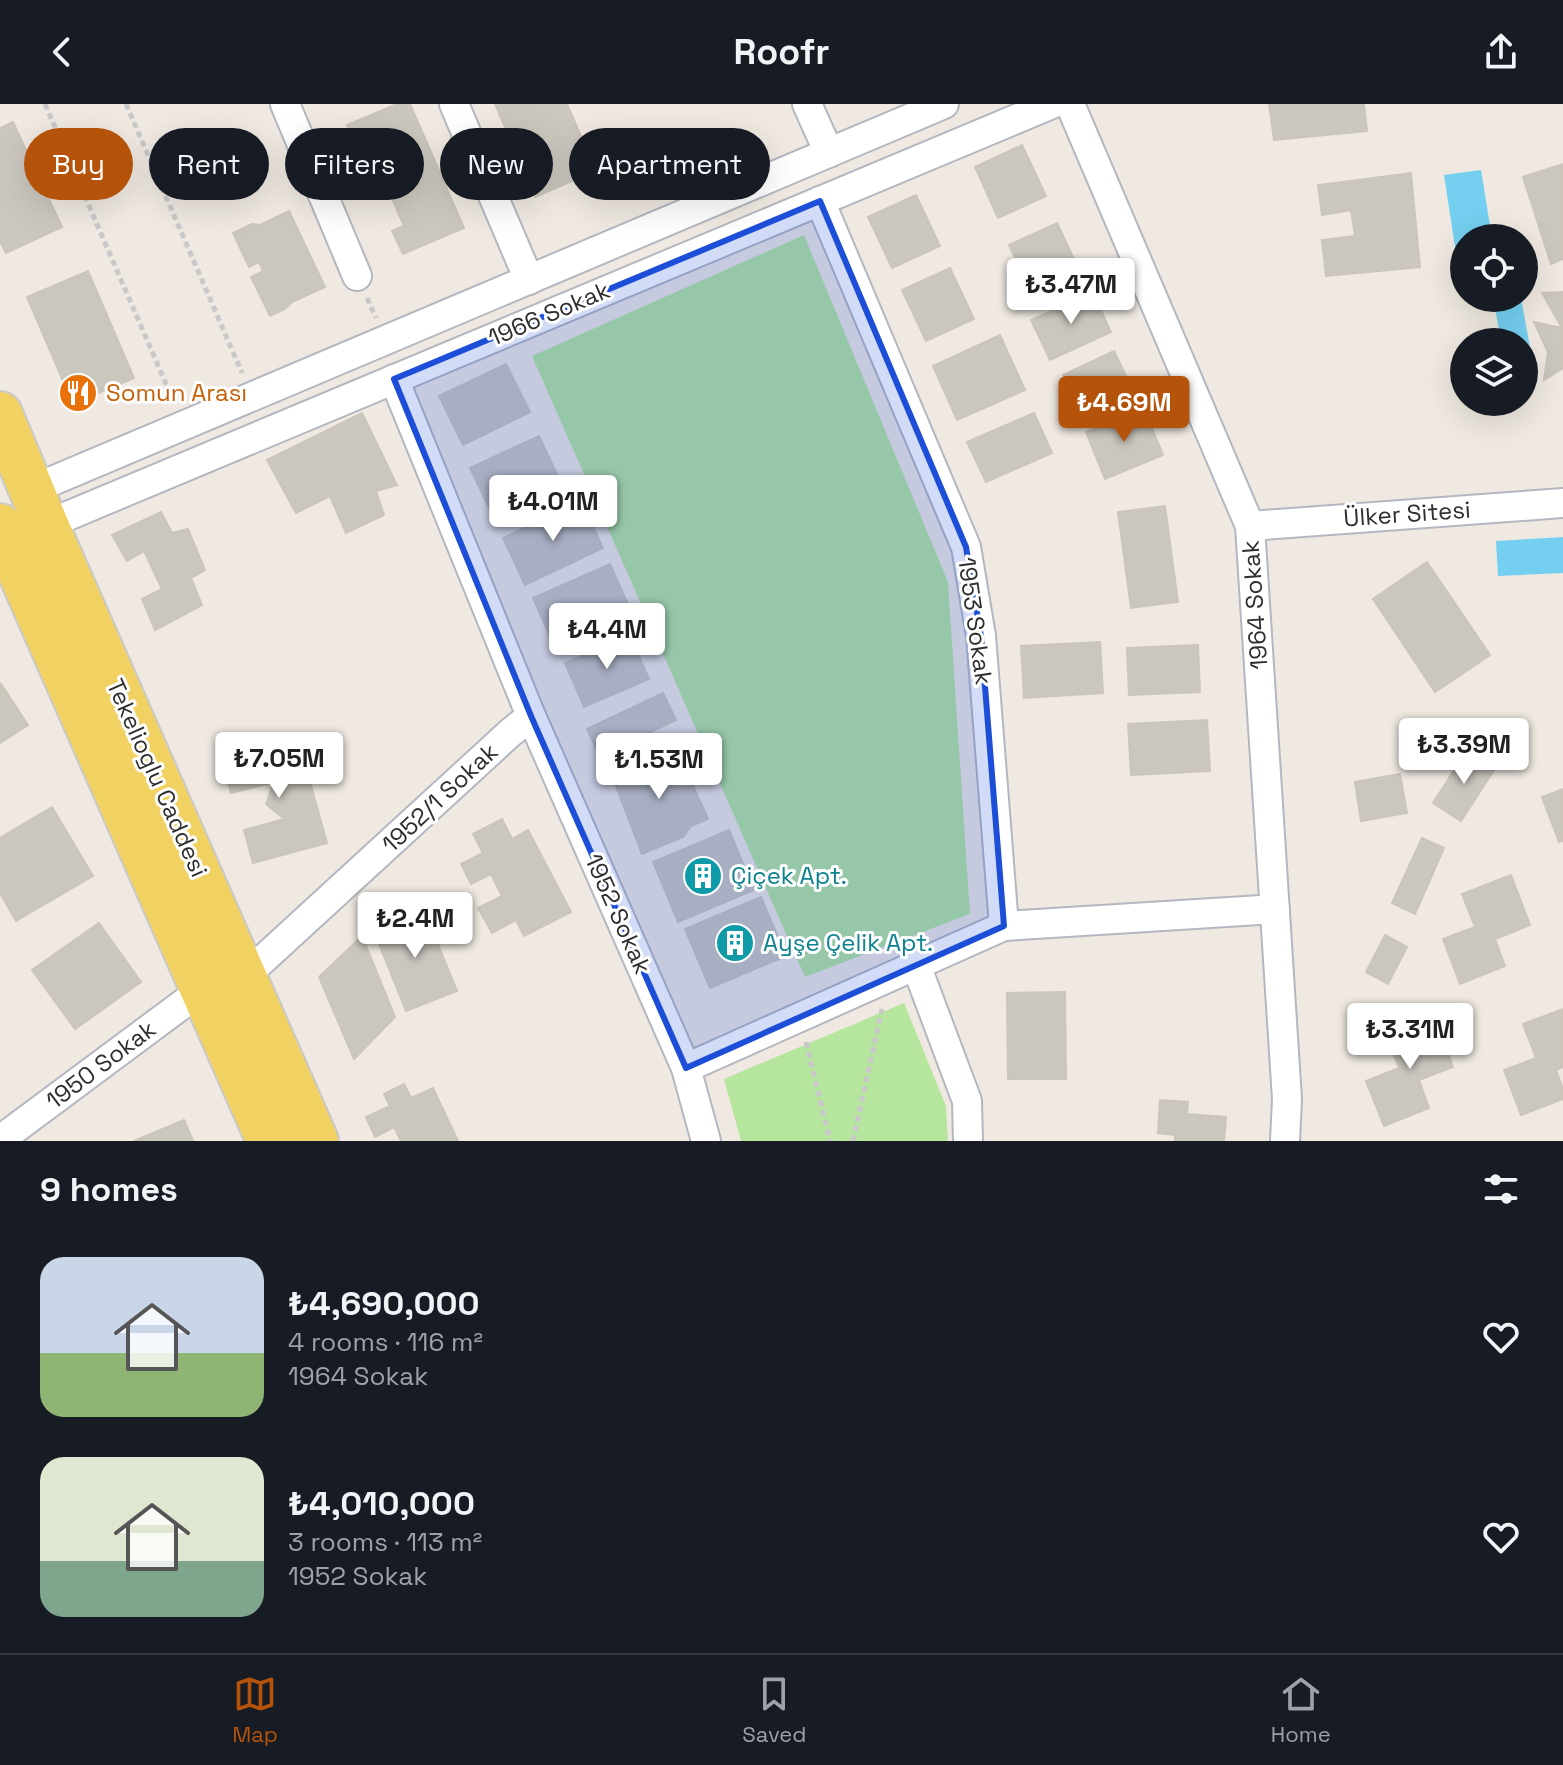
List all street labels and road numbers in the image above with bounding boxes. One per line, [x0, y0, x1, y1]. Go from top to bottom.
street label: 1966 Sokak [483, 274, 614, 353]
street label: Ülker Sitesi [1342, 494, 1472, 533]
street label: 1964 Sokak [1235, 539, 1274, 671]
street label: 1953 Sokak [951, 555, 1000, 687]
street label: Tekelioglu Caddesi [100, 674, 215, 882]
street label: 1952/1 Sokak [375, 736, 504, 859]
street label: 1952 Sokak [578, 849, 659, 979]
street label: 1950 Sokak [40, 1013, 162, 1116]

